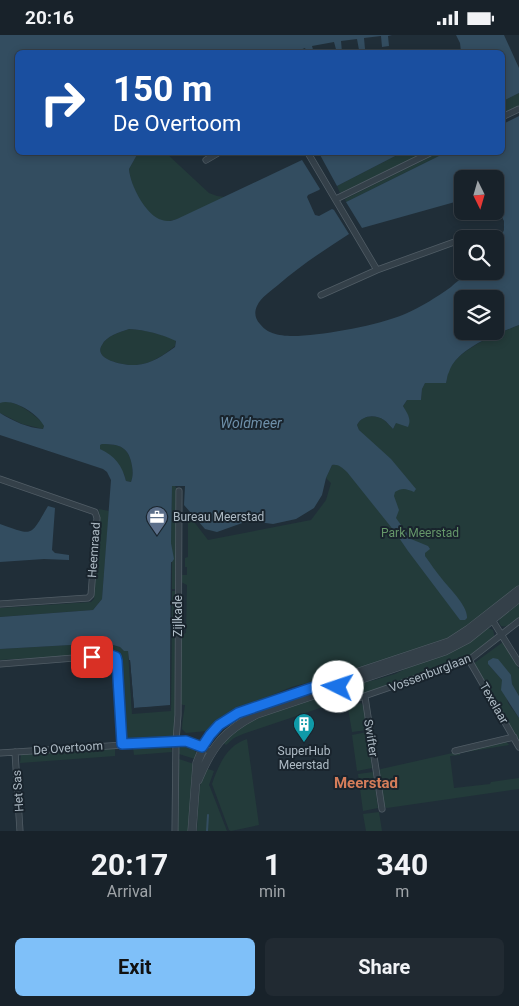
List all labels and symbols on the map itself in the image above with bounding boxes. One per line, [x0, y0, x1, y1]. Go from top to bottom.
north arrow [454, 170, 504, 220]
water label: Woldmeer [220, 415, 282, 431]
office icon: Bureau Meerstad [145, 505, 169, 536]
place label: Bureau Meerstad [173, 510, 264, 524]
street label: Heemraad [85, 522, 103, 578]
park label: Park Meerstad [381, 526, 459, 540]
street label: Zijlkade [171, 595, 185, 637]
pin [71, 636, 113, 678]
street label: Vossenburglaan [387, 651, 473, 695]
position arrow [311, 660, 363, 712]
street label: Texelaar [477, 680, 511, 726]
building icon: SuperHub Meerstad [292, 712, 316, 743]
street label: Swifter [361, 718, 381, 758]
street label: De Overtoom [33, 739, 103, 757]
place label: SuperHub Meerstad [278, 744, 331, 772]
street label: Het Sas [10, 770, 26, 812]
district label: Meerstad [334, 774, 398, 792]

